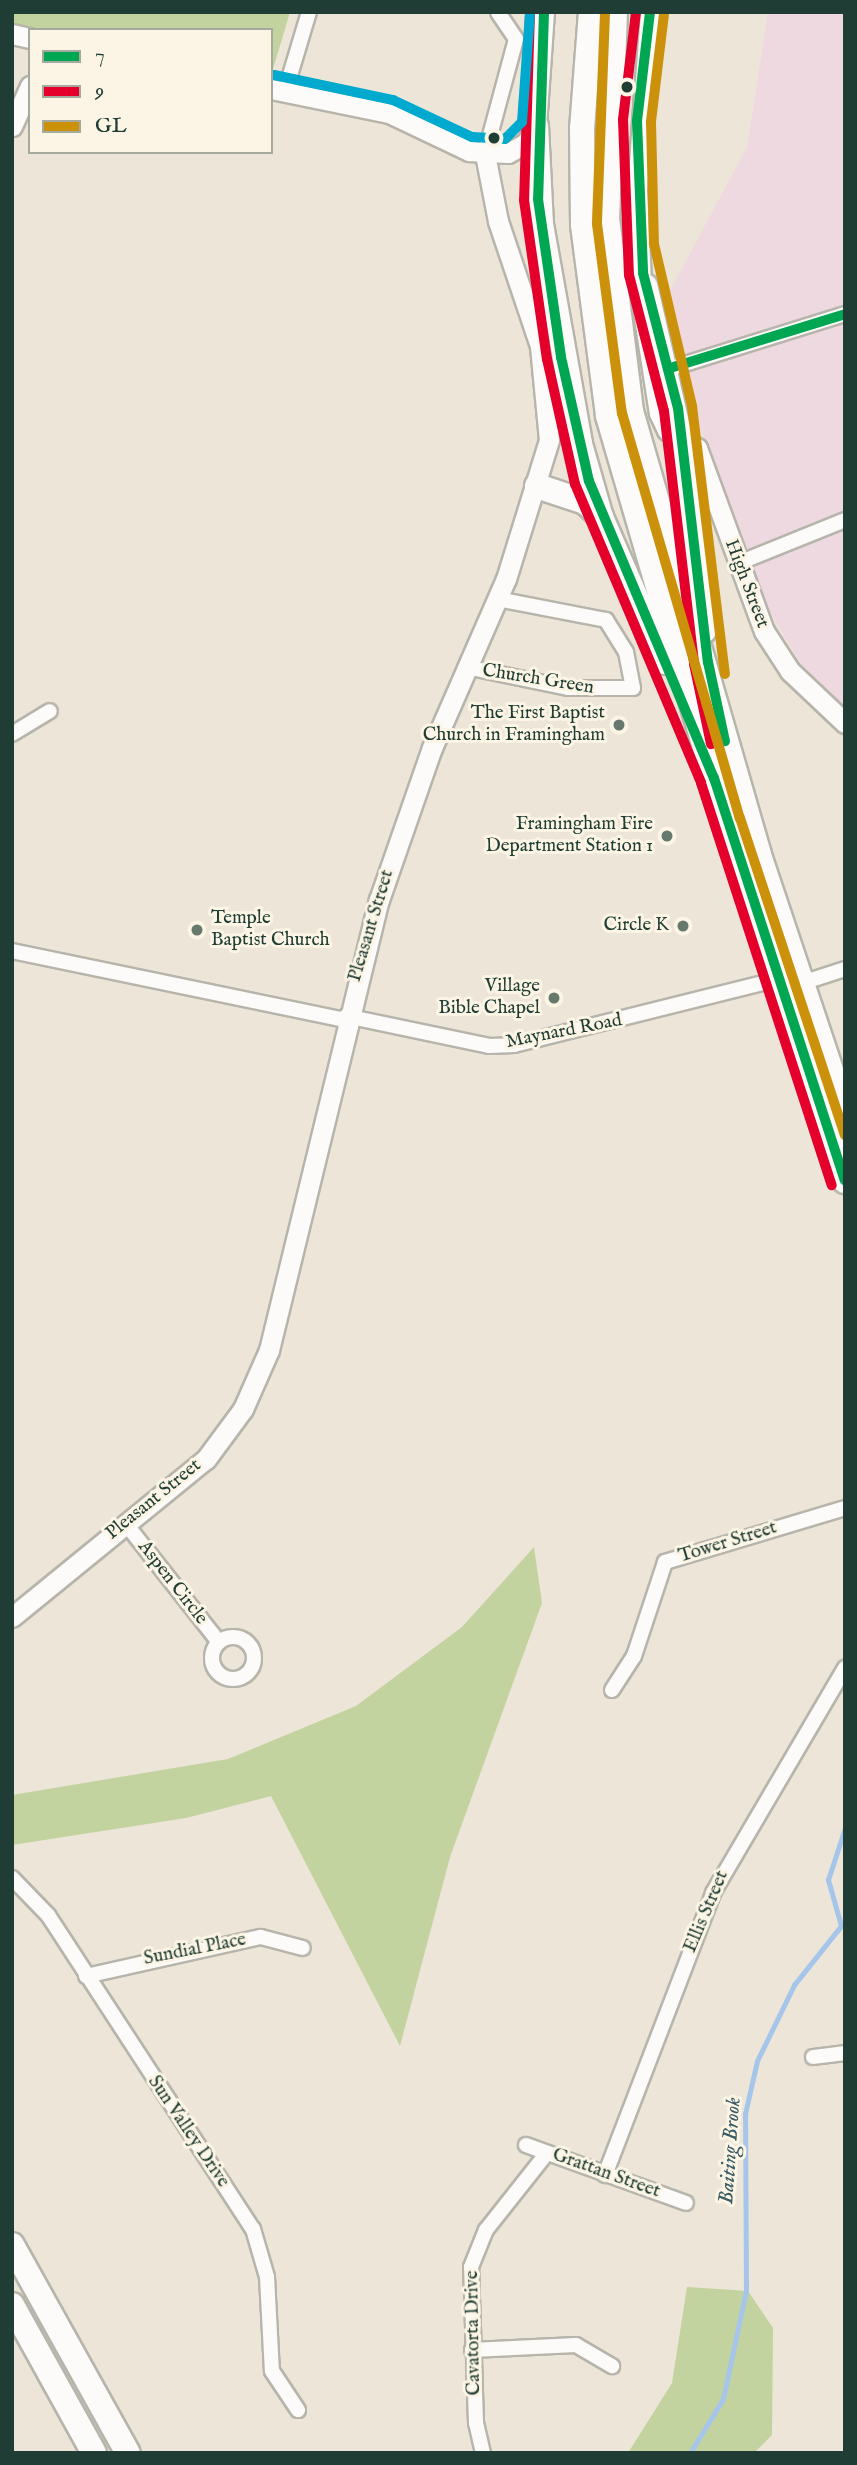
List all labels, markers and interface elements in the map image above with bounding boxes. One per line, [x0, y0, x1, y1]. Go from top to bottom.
legend [28, 28, 273, 154]
text: 7 [95, 43, 105, 70]
text: 9 [95, 78, 104, 105]
unlabelled marker [620, 80, 634, 94]
text: GL [95, 113, 127, 140]
unlabelled marker [487, 131, 501, 145]
street label: High Street [719, 536, 773, 632]
street label: Church Green [481, 660, 595, 700]
place label: The First Baptist Church in Framingham [423, 703, 605, 747]
marker: The First Baptist Church in Framingham [611, 717, 627, 733]
place label: Framingham Fire Department Station 1 [485, 814, 653, 858]
marker: Framingham Fire Department Station 1 [659, 828, 675, 844]
street label: Pleasant Street [344, 867, 400, 985]
place label: Temple Baptist Church [211, 908, 330, 952]
place label: Circle K [604, 915, 669, 937]
marker: Circle K [675, 918, 691, 934]
marker: Temple Baptist Church [189, 922, 205, 938]
place label: Village Bible Chapel [438, 976, 540, 1020]
marker: Village Bible Chapel [546, 990, 562, 1006]
street label: Maynard Road [504, 1010, 624, 1054]
street label: Pleasant Street [102, 1455, 206, 1545]
street label: Tower Street [676, 1517, 780, 1569]
street label: Aspen Circle [132, 1536, 212, 1630]
street label: Ellis Street [680, 1868, 734, 1956]
street label: Sundial Place [142, 1929, 248, 1971]
street label: Sun Valley Drive [142, 2072, 234, 2192]
water label: Baiting Brook [715, 2097, 747, 2205]
street label: Grattan Street [549, 2144, 663, 2204]
street label: Cavatorta Drive [462, 2270, 486, 2396]

